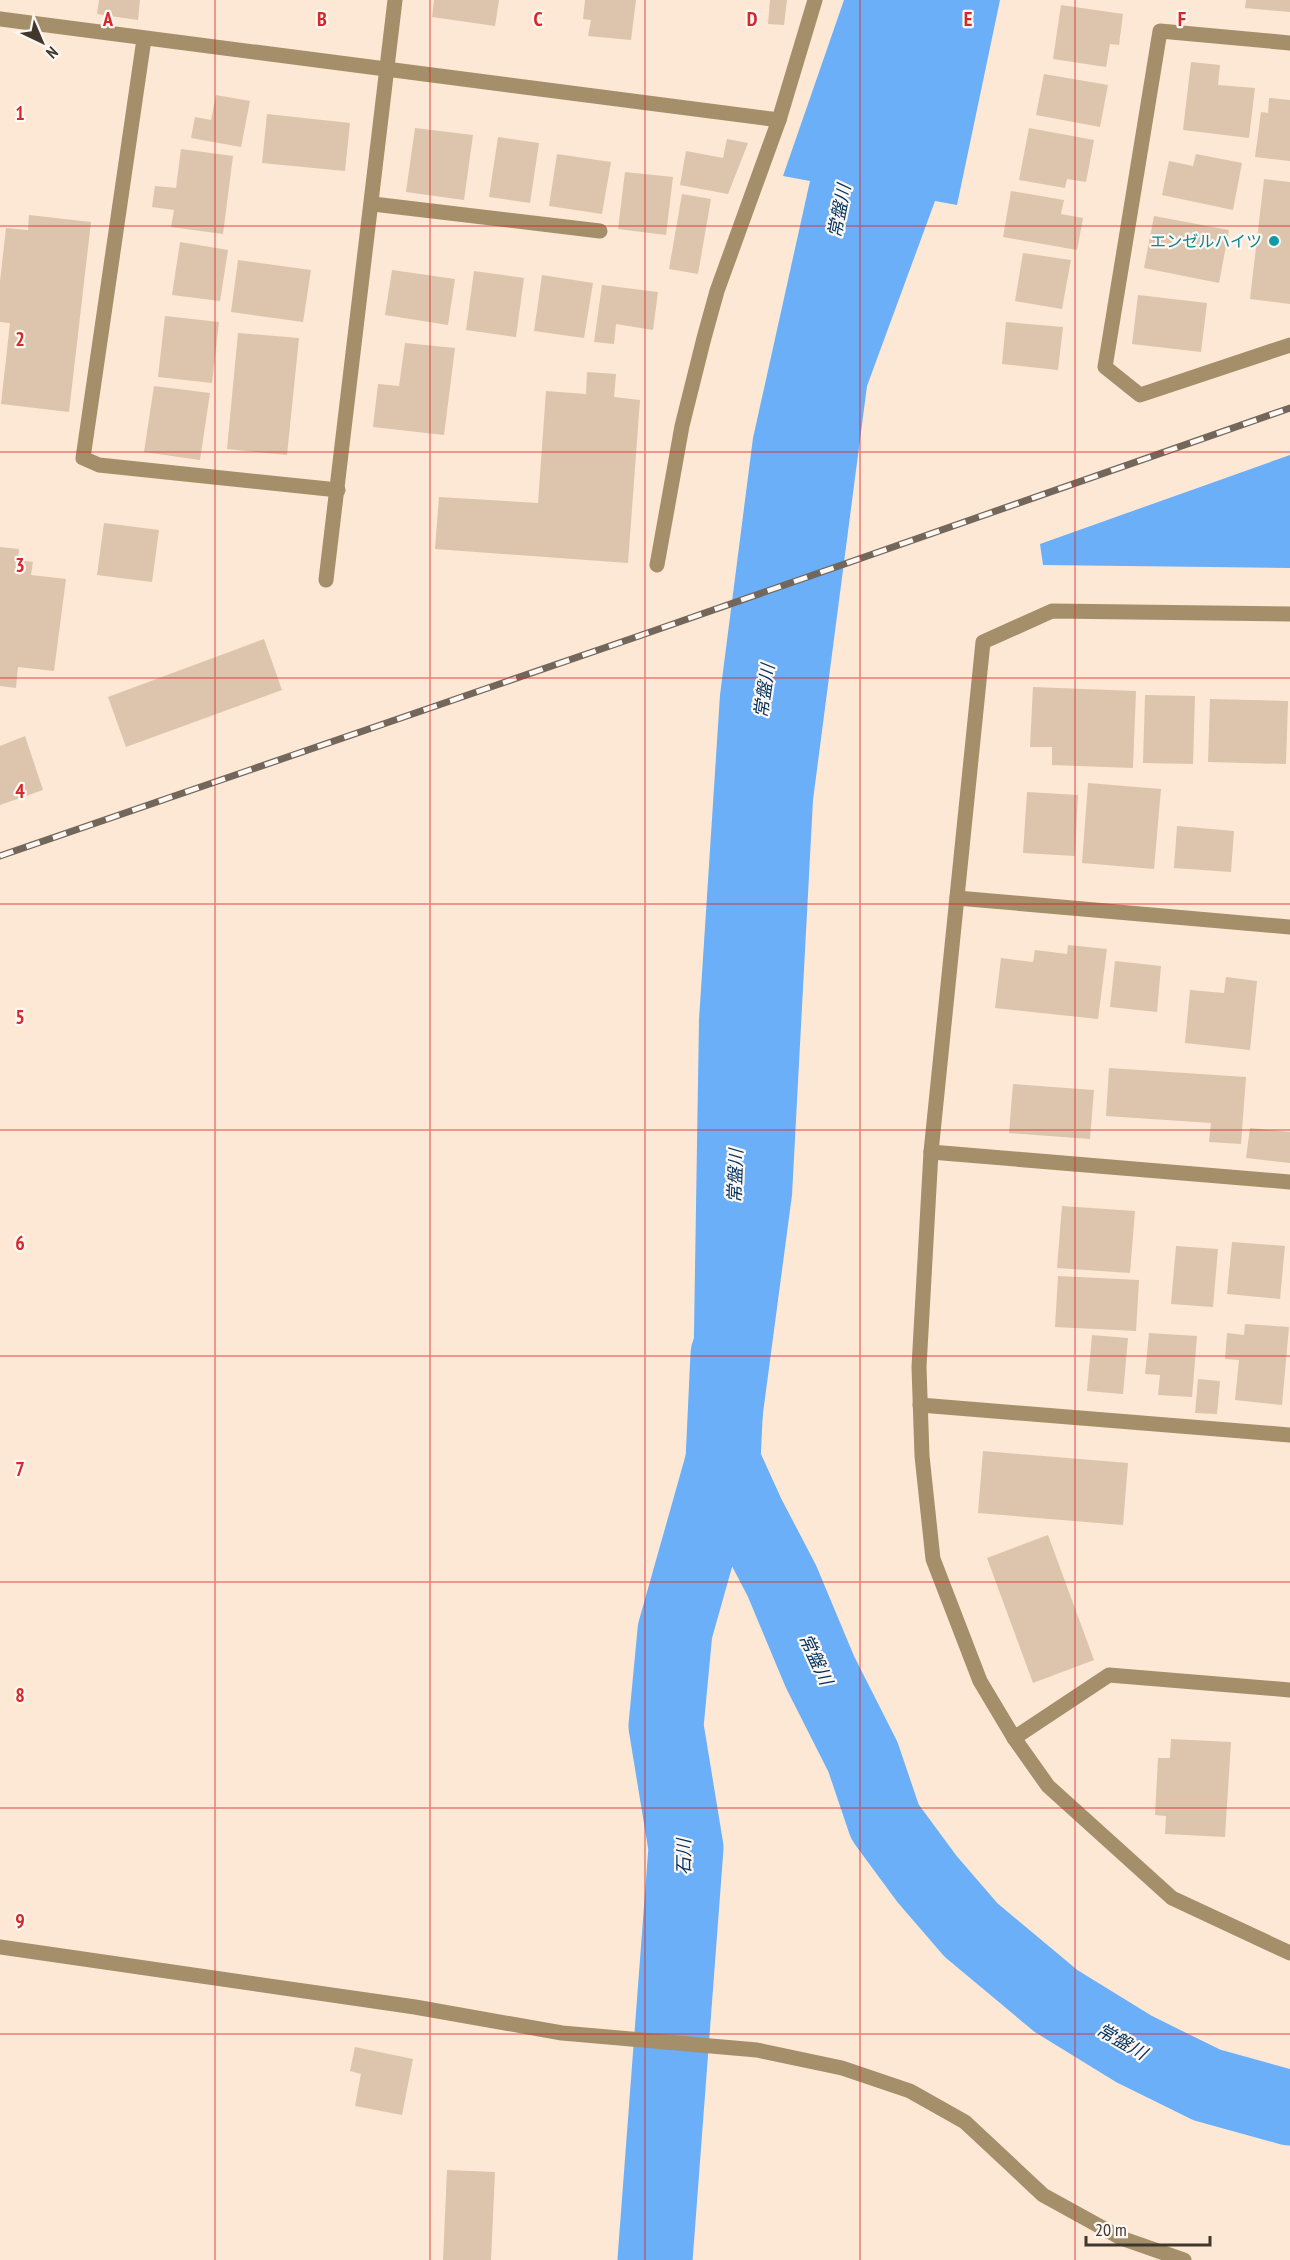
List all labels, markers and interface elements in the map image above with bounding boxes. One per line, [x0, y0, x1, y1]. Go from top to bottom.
text: A [102, 6, 114, 32]
text: B [317, 6, 327, 32]
text: C [533, 6, 543, 32]
text: D [747, 6, 758, 32]
text: E [964, 6, 972, 32]
text: F [1178, 6, 1186, 32]
north arrow [12, 12, 72, 72]
text: N [42, 43, 62, 63]
text: 1 [15, 100, 25, 126]
water label: 常盤川 [823, 180, 856, 240]
place label: エンゼルハイツ [1150, 231, 1262, 251]
marker: エンゼルハイツ [1267, 234, 1281, 248]
text: 2 [15, 326, 25, 352]
text: 3 [15, 552, 25, 578]
water label: 常盤川 [749, 661, 779, 719]
text: 4 [15, 778, 25, 804]
text: 5 [15, 1004, 25, 1030]
water label: 常盤川 [723, 1147, 748, 1203]
text: 6 [15, 1230, 25, 1256]
text: 7 [15, 1456, 25, 1482]
water label: 常盤川 [794, 1630, 839, 1690]
text: 8 [15, 1682, 25, 1708]
water label: 石川 [672, 1837, 695, 1875]
text: 9 [15, 1908, 25, 1934]
water label: 常盤川 [1093, 2018, 1153, 2065]
scale bar [1086, 2209, 1210, 2247]
text: 20 m [1095, 2218, 1127, 2241]

